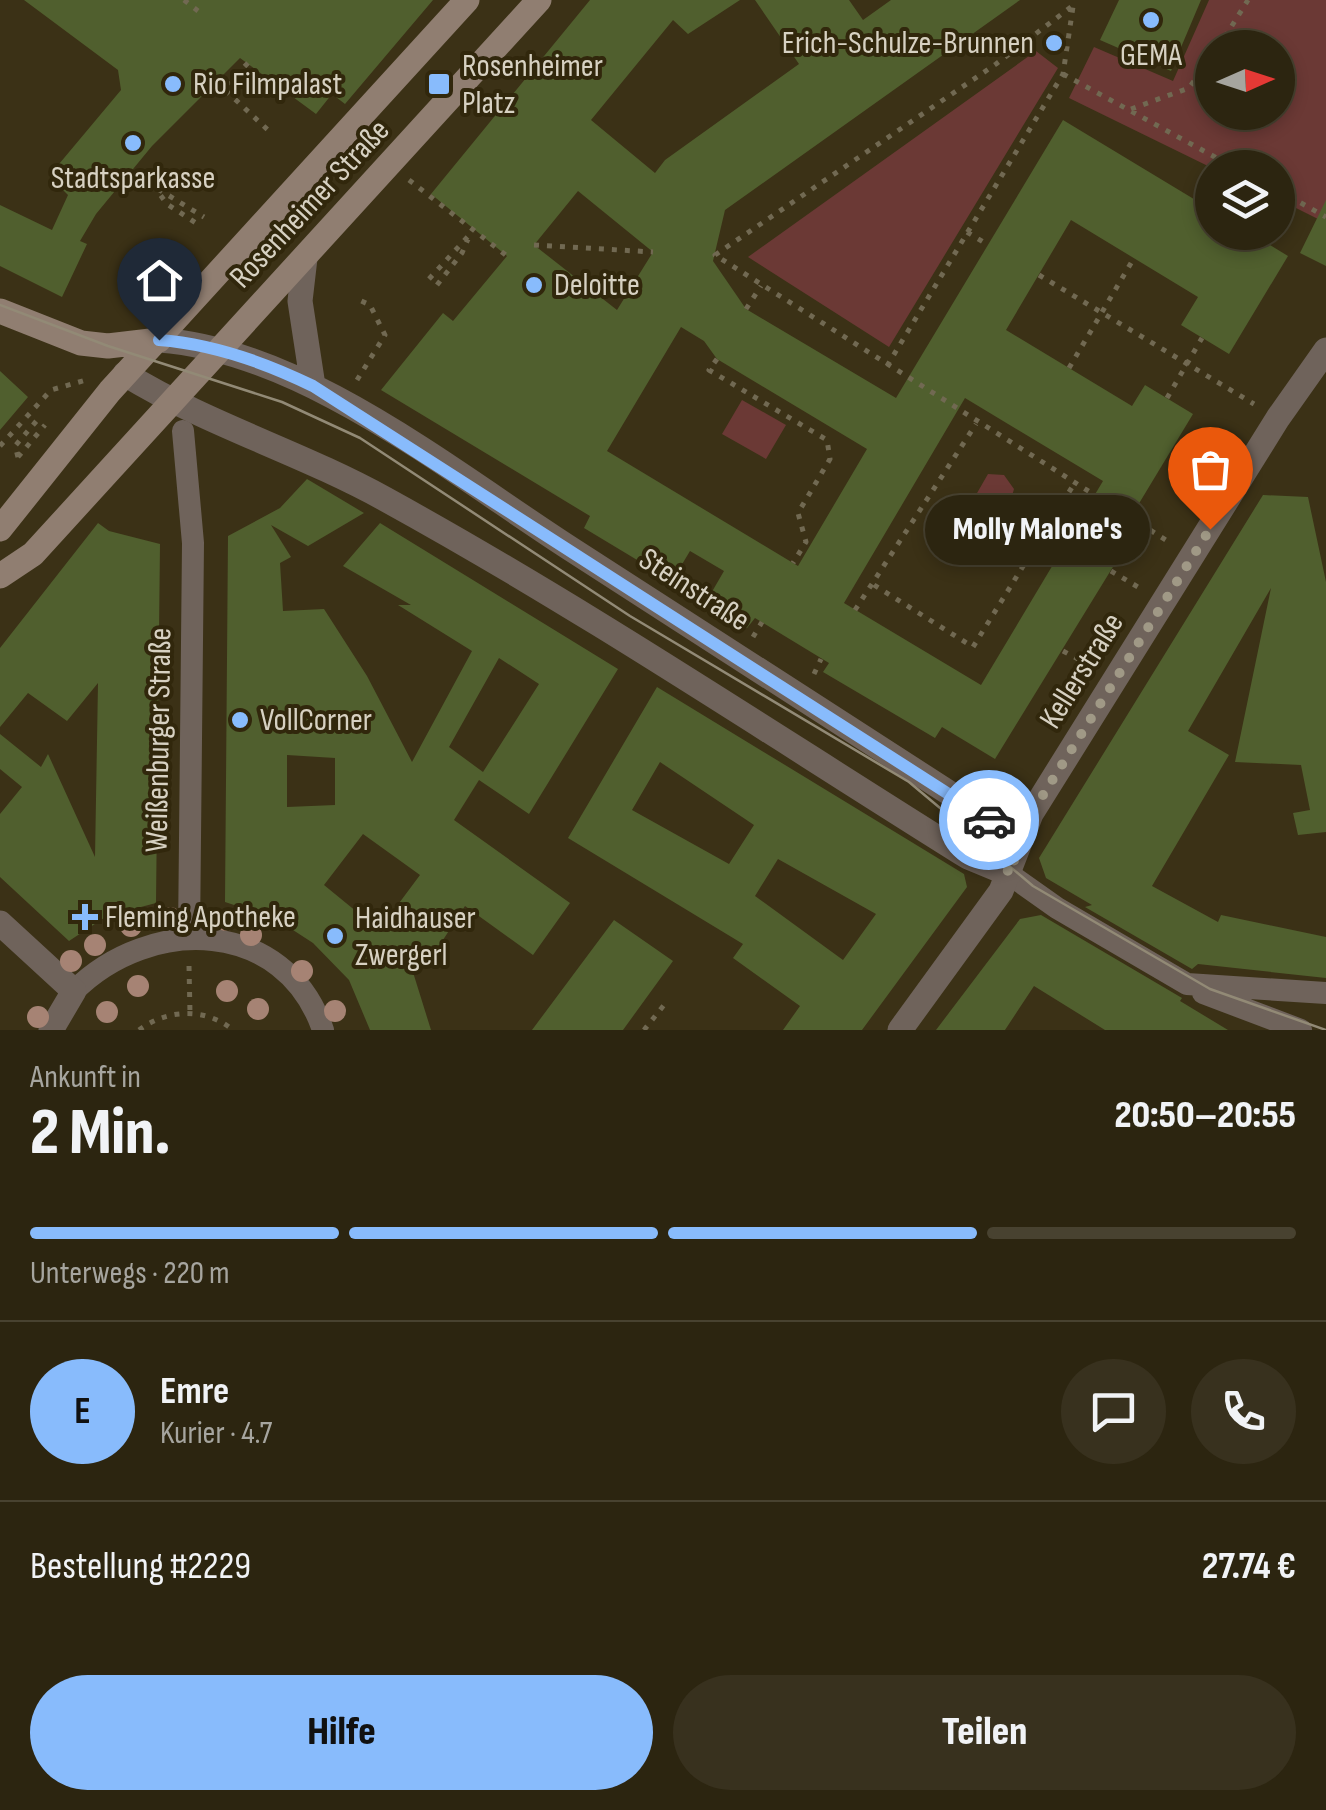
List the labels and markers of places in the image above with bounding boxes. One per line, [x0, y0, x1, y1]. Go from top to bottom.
marker: GEMA [1140, 9, 1162, 31]
place label: Erich-Schulze-Brunnen [782, 24, 1034, 63]
marker: Erich-Schulze-Brunnen [1043, 32, 1065, 54]
place label: GEMA [1120, 36, 1182, 75]
place label: Rosenheimer Platz [462, 47, 603, 123]
place label: Rio Filmpalast [193, 65, 342, 104]
marker: Rosenheimer Platz [426, 71, 452, 97]
marker: Rio Filmpalast [162, 73, 184, 95]
marker: Stadtsparkasse [122, 132, 144, 154]
place label: Stadtsparkasse [51, 159, 215, 198]
pin [117, 238, 202, 341]
place label: Deloitte [554, 266, 640, 305]
marker: Deloitte [523, 274, 545, 296]
pin [1168, 427, 1253, 530]
callout: Molly Malone's [925, 494, 1150, 564]
place label: VollCorner [260, 701, 372, 740]
marker: VollCorner [229, 709, 251, 731]
place label: Fleming Apotheke [105, 898, 296, 937]
place label: Haidhauser Zwergerl [355, 899, 476, 975]
marker: Fleming Apotheke [74, 906, 96, 928]
marker: Haidhauser Zwergerl [324, 925, 346, 947]

